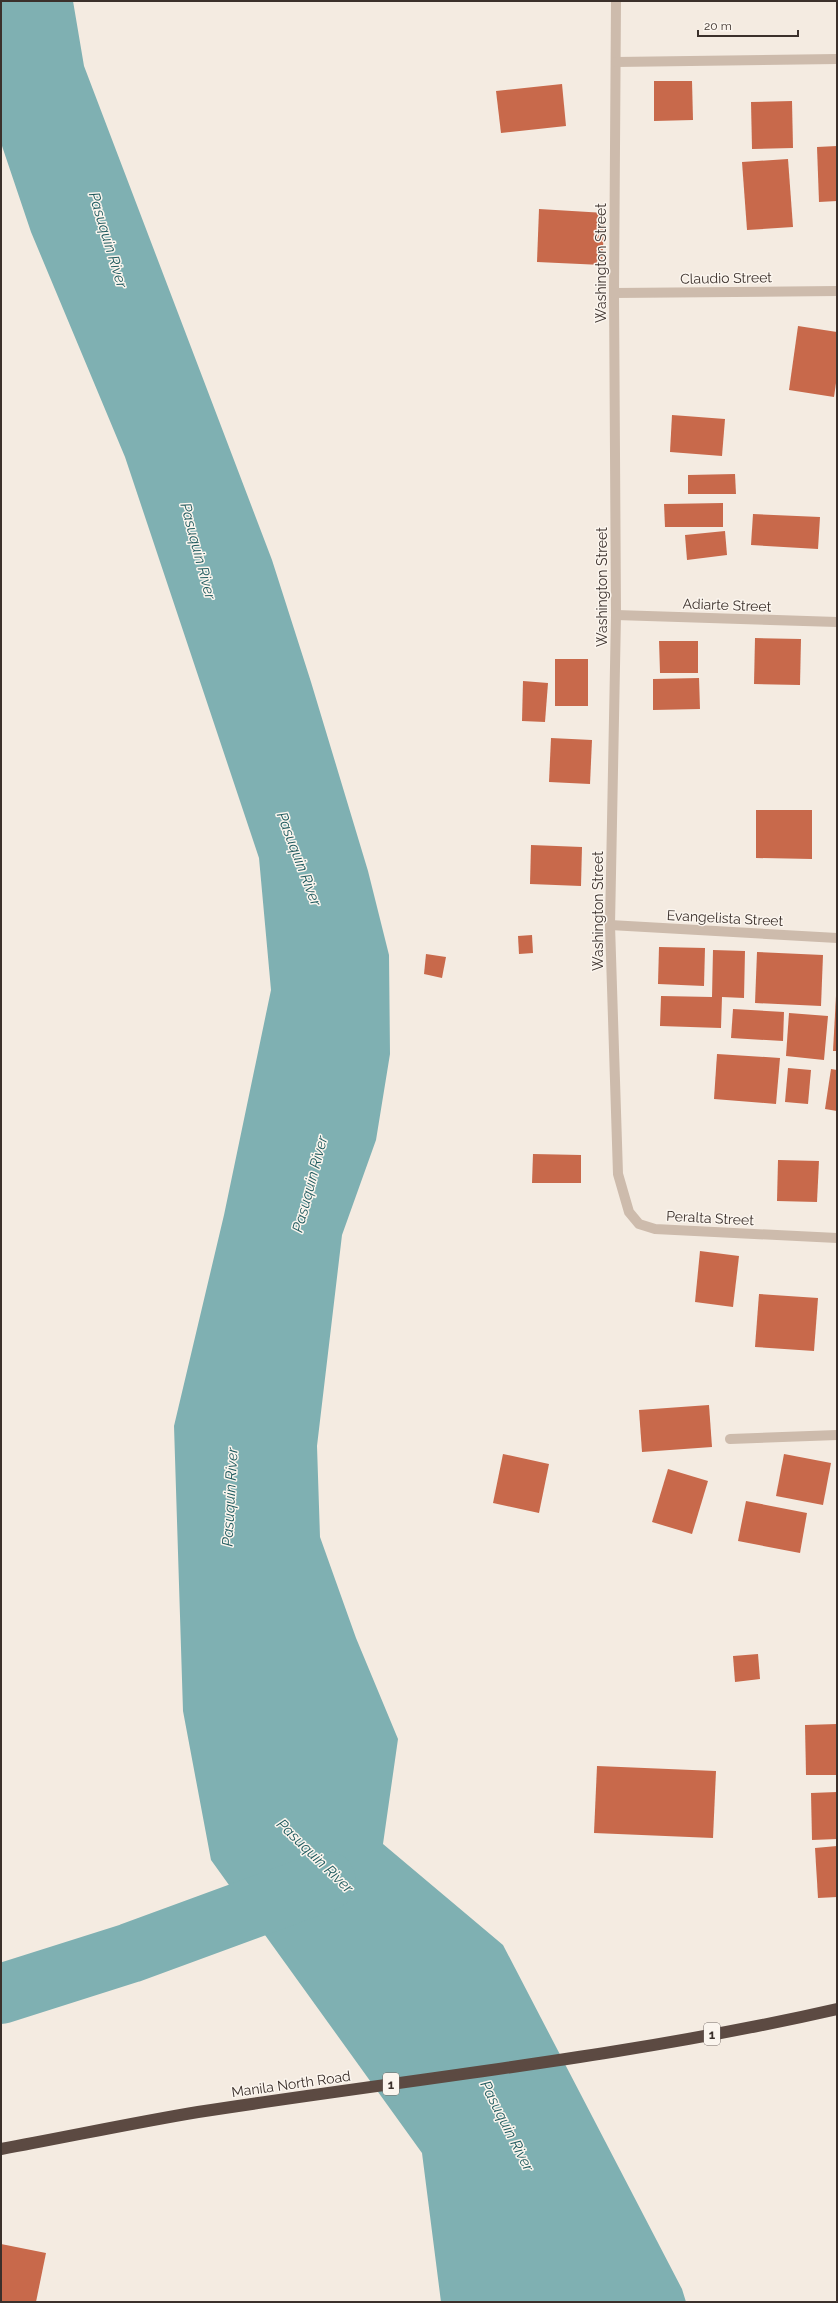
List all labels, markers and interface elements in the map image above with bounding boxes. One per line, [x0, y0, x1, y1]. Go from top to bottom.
scale bar [698, 12, 798, 38]
text: 20 m [704, 19, 732, 33]
water label: Pasuquin River [85, 190, 131, 291]
street label: Washington Street [593, 203, 609, 323]
street label: Claudio Street [680, 269, 772, 287]
water label: Pasuquin River [176, 501, 220, 602]
street label: Washington Street [594, 527, 610, 647]
street label: Adiarte Street [682, 595, 772, 615]
water label: Pasuquin River [273, 810, 325, 909]
street label: Washington Street [590, 851, 606, 971]
street label: Evangelista Street [666, 907, 784, 929]
water label: Pasuquin River [288, 1133, 332, 1234]
street label: Peralta Street [666, 1208, 755, 1228]
water label: Pasuquin River [218, 1446, 242, 1547]
water label: Pasuquin River [273, 1815, 358, 1897]
road number: 1 [704, 2023, 720, 2045]
street label: Manila North Road [230, 2068, 352, 2100]
road number: 1 [383, 2073, 399, 2095]
water label: Pasuquin River [476, 2078, 538, 2175]

